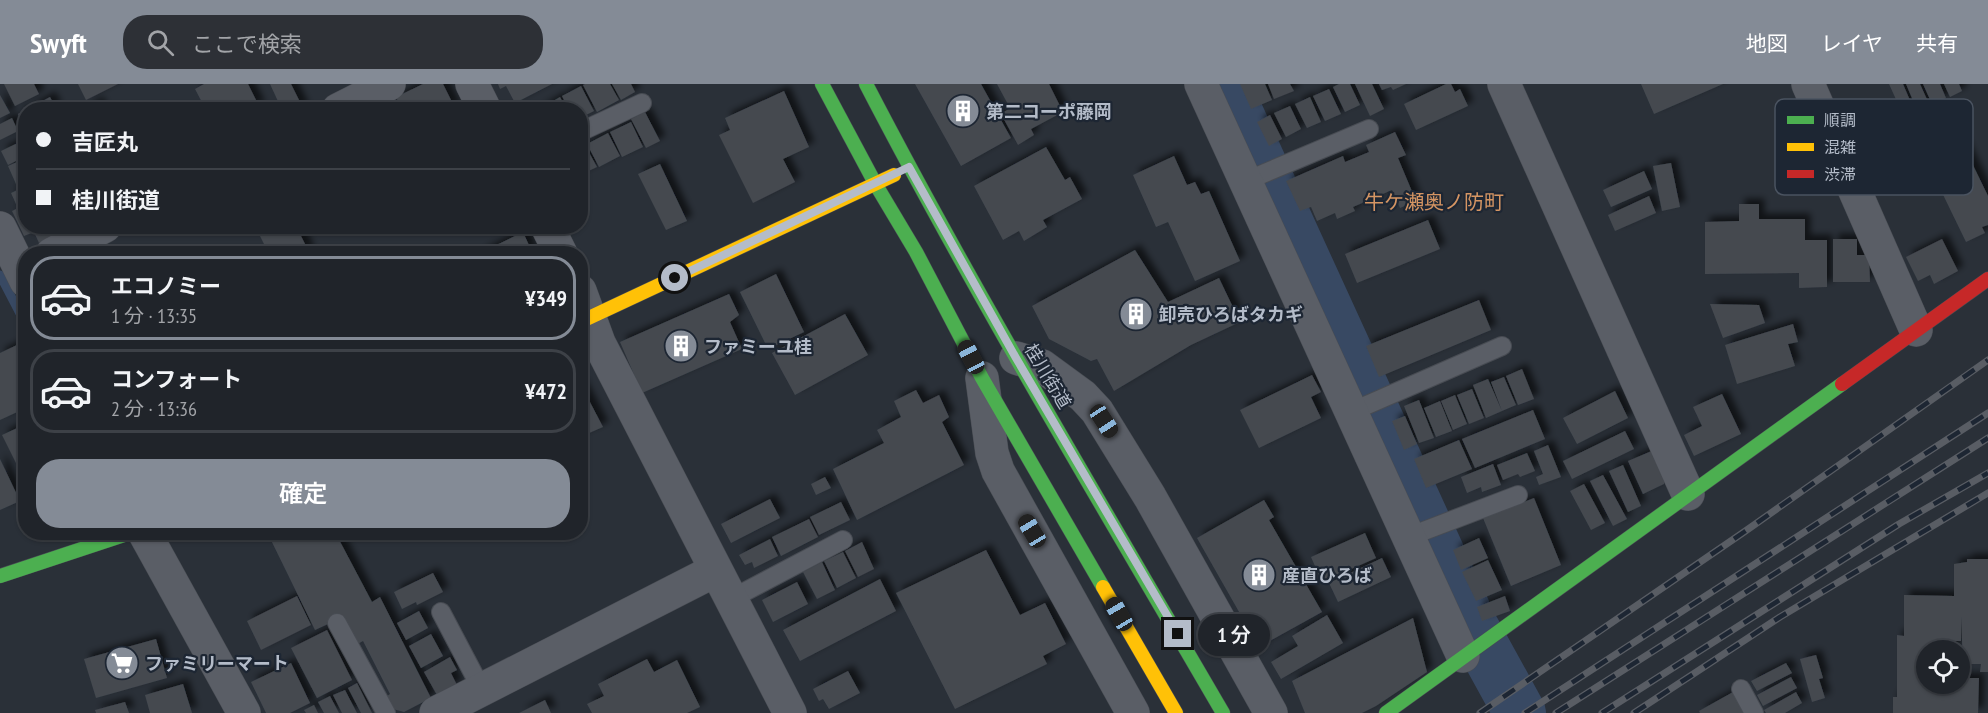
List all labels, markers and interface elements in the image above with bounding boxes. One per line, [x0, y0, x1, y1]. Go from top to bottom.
search box [123, 15, 543, 69]
text: Swyft [30, 24, 87, 61]
icon: search [144, 26, 177, 59]
text: ここで検索 [192, 30, 302, 58]
text: 地図 [1746, 30, 1788, 57]
text: レイヤ [1821, 30, 1883, 57]
text: 共有 [1916, 30, 1958, 57]
building icon: 第二コーポ藤岡 [945, 93, 981, 129]
legend [1775, 99, 1973, 195]
place label: 第二コーポ藤岡 [986, 100, 1112, 123]
text: 順調 [1824, 110, 1856, 130]
text: 吉匠丸 [72, 128, 138, 156]
text: 混雑 [1824, 137, 1856, 157]
text: 渋滞 [1824, 164, 1856, 184]
text: 桂川街道 [72, 186, 160, 214]
district label: 牛ケ瀬奥ノ防町 [1364, 189, 1504, 215]
route start [661, 264, 688, 291]
icon: car [39, 271, 93, 325]
text: エコノミー [111, 272, 221, 300]
text: ¥349 [525, 284, 567, 312]
building icon: 卸売ひろばタカギ [1118, 296, 1154, 332]
text: 1 分 · 13:35 [111, 303, 197, 329]
place label: 卸売ひろばタカギ [1159, 303, 1303, 326]
building icon: ファミーユ桂 [663, 328, 699, 364]
place label: ファミーユ桂 [704, 335, 812, 358]
car [955, 337, 987, 377]
street label: 桂川街道 [1020, 339, 1076, 413]
icon: car [39, 364, 93, 418]
text: コンフォート [111, 365, 242, 393]
text: ¥472 [525, 377, 567, 405]
text: 2 分 · 13:36 [111, 396, 197, 422]
car [1087, 401, 1121, 441]
button: 確定 [36, 459, 570, 528]
car [1015, 511, 1049, 551]
building icon: 産直ひろば [1241, 557, 1277, 593]
place label: 産直ひろば [1282, 564, 1372, 587]
car [1102, 594, 1136, 634]
callout: 1 分 [1199, 613, 1271, 655]
route end [1164, 620, 1191, 647]
text: 1 分 [1217, 622, 1251, 648]
map controls [1916, 640, 1970, 694]
button: locate [1916, 640, 1970, 694]
supermarket icon: ファミリーマート [104, 645, 140, 681]
place label: ファミリーマート [145, 652, 289, 675]

